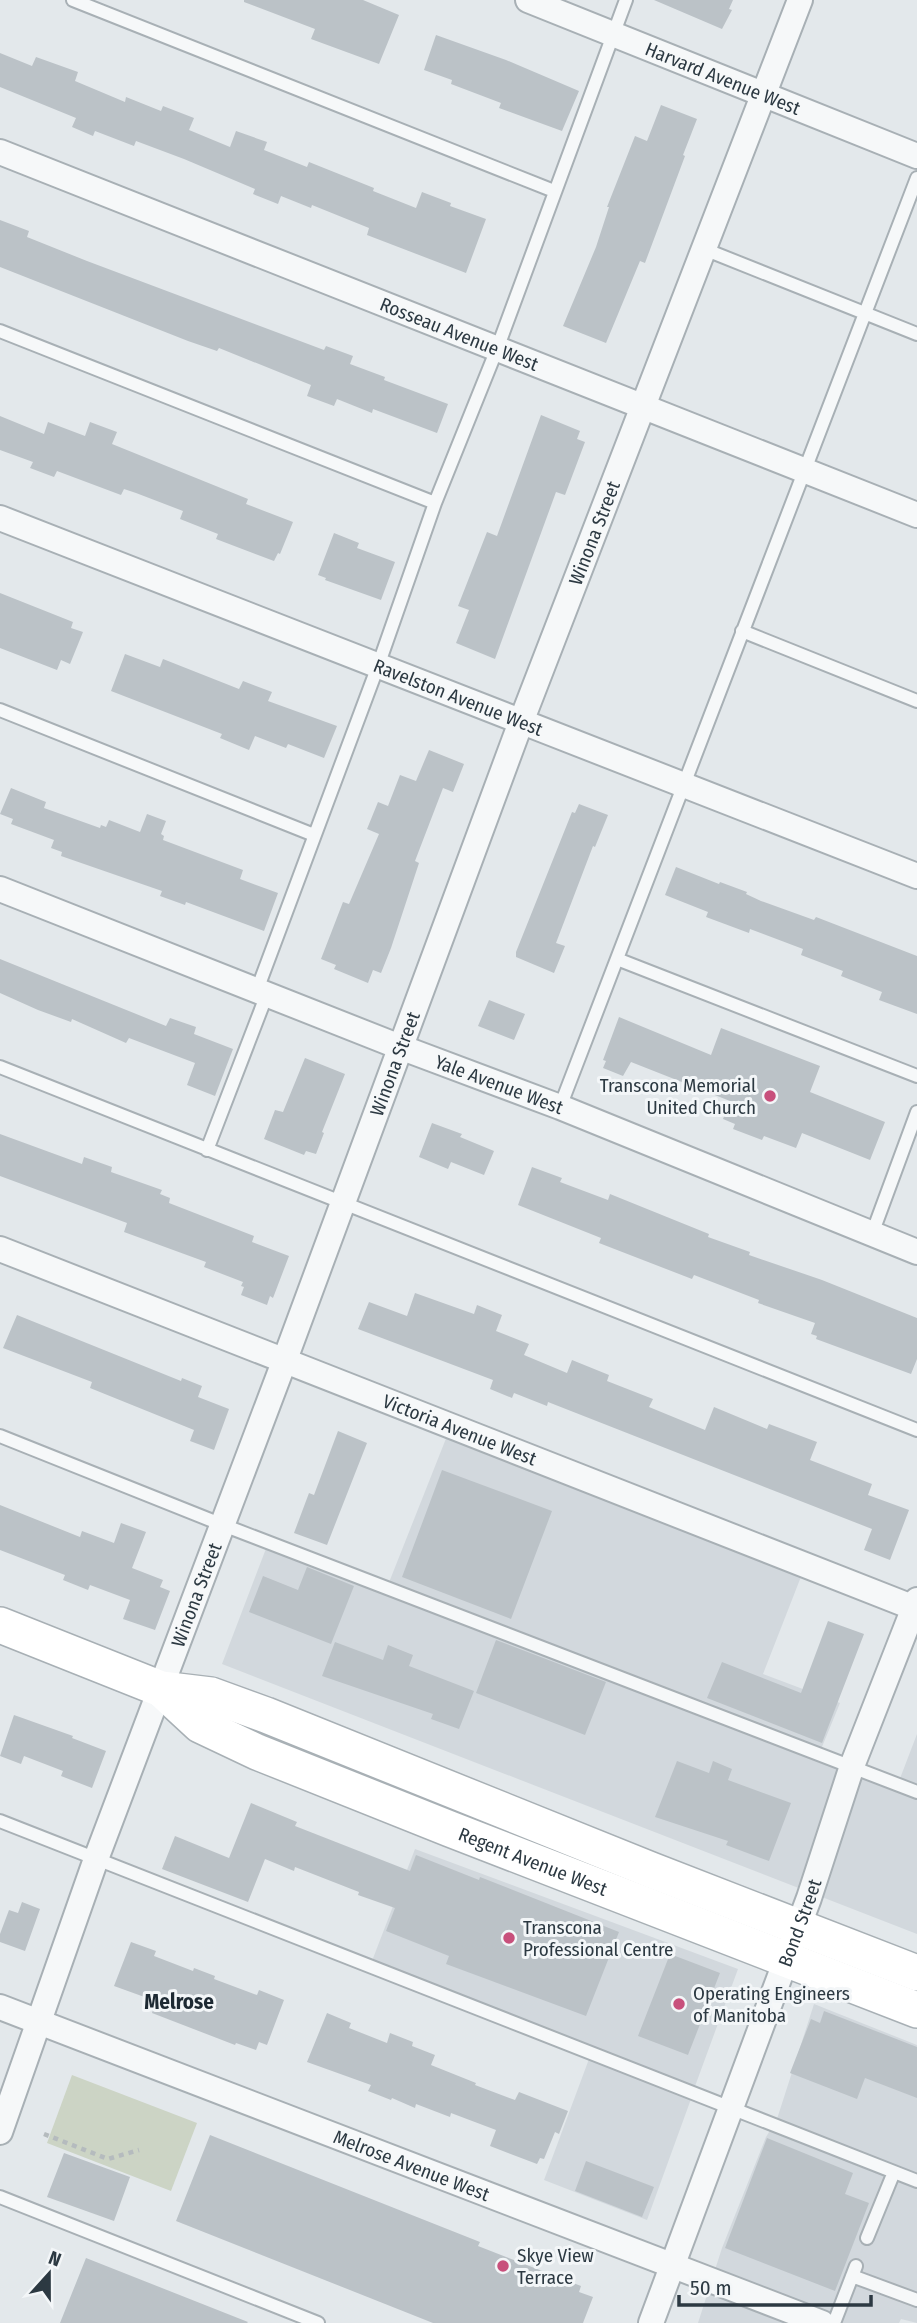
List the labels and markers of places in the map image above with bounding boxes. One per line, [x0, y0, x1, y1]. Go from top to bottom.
place label: Transcona Memorial United Church [600, 1074, 756, 1119]
marker: Transcona Memorial United Church [762, 1088, 778, 1104]
place label: Transcona Professional Centre [523, 1916, 673, 1961]
marker: Transcona Professional Centre [501, 1930, 517, 1946]
place label: Operating Engineers of Manitoba [693, 1982, 850, 2027]
marker: Operating Engineers of Manitoba [671, 1996, 687, 2012]
place label: Skye View Terrace [517, 2244, 594, 2289]
marker: Skye View Terrace [495, 2258, 511, 2274]

